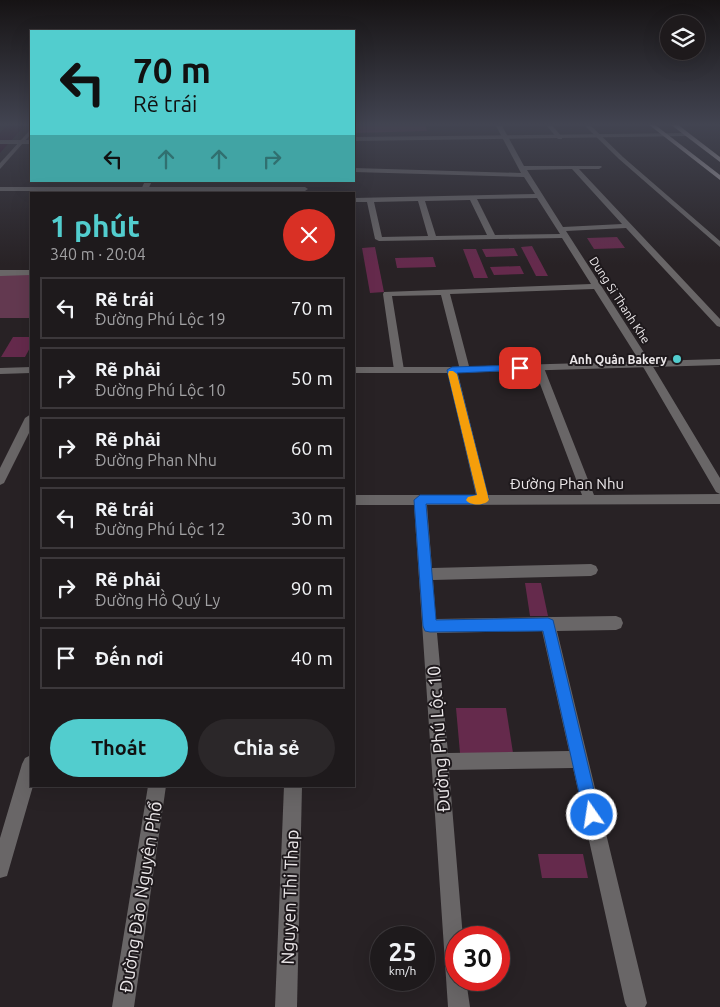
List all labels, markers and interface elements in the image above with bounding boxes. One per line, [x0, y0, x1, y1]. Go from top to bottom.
map controls [660, 15, 705, 60]
button: layers [660, 15, 705, 60]
icon: left [50, 50, 115, 115]
text: 70 m [133, 50, 211, 90]
text: Rẽ trái [133, 91, 197, 116]
icon: left [99, 145, 127, 173]
icon: ahead [152, 145, 180, 173]
icon: ahead [205, 145, 233, 173]
icon: right [258, 145, 286, 173]
text: 1 phút [50, 209, 140, 243]
button: close [283, 209, 335, 261]
text: 340 m · 20:04 [50, 245, 146, 263]
street label: Dung Si Thanh Khe [587, 254, 653, 346]
text: Rẽ trái [95, 288, 154, 310]
icon: left [52, 294, 80, 322]
text: 70 m [291, 297, 333, 319]
text: Đường Phú Lộc 19 [95, 310, 226, 328]
pin [499, 347, 541, 389]
place label: Anh Quân Bakery [569, 353, 668, 366]
marker: Anh Quân Bakery [671, 353, 683, 365]
icon: arrive [506, 354, 534, 382]
text: Rẽ phải [95, 358, 161, 380]
icon: right [52, 364, 80, 392]
text: 50 m [291, 367, 333, 389]
text: Đường Phú Lộc 10 [95, 381, 226, 399]
text: Rẽ phải [95, 428, 161, 450]
icon: right [52, 434, 80, 462]
text: 60 m [291, 437, 333, 459]
text: Đường Phan Nhu [95, 451, 217, 469]
street label: Đường Phan Nhu [510, 475, 624, 492]
text: Rẽ trái [95, 498, 154, 520]
icon: left [52, 504, 80, 532]
text: 30 m [291, 507, 333, 529]
text: Đường Phú Lộc 12 [95, 520, 226, 538]
text: Rẽ phải [95, 568, 161, 590]
icon: right [52, 574, 80, 602]
text: 90 m [291, 577, 333, 599]
text: Đường Hồ Quý Ly [95, 591, 220, 609]
icon: arrive [52, 644, 80, 672]
text: Đến nơi [95, 647, 164, 669]
text: 40 m [291, 647, 333, 669]
street label: Đường Phú Lộc 10 [423, 665, 453, 813]
button: Thoát [50, 719, 188, 777]
button: Chia sẻ [198, 719, 335, 777]
position arrow [565, 788, 617, 840]
street label: Đường Đào Nguyên Phổ [115, 800, 165, 994]
street label: Nguyen Thi Thap [277, 829, 301, 965]
speed limit sign: 30 [445, 926, 510, 991]
text: 25 [388, 938, 417, 966]
text: km/h [389, 964, 416, 977]

